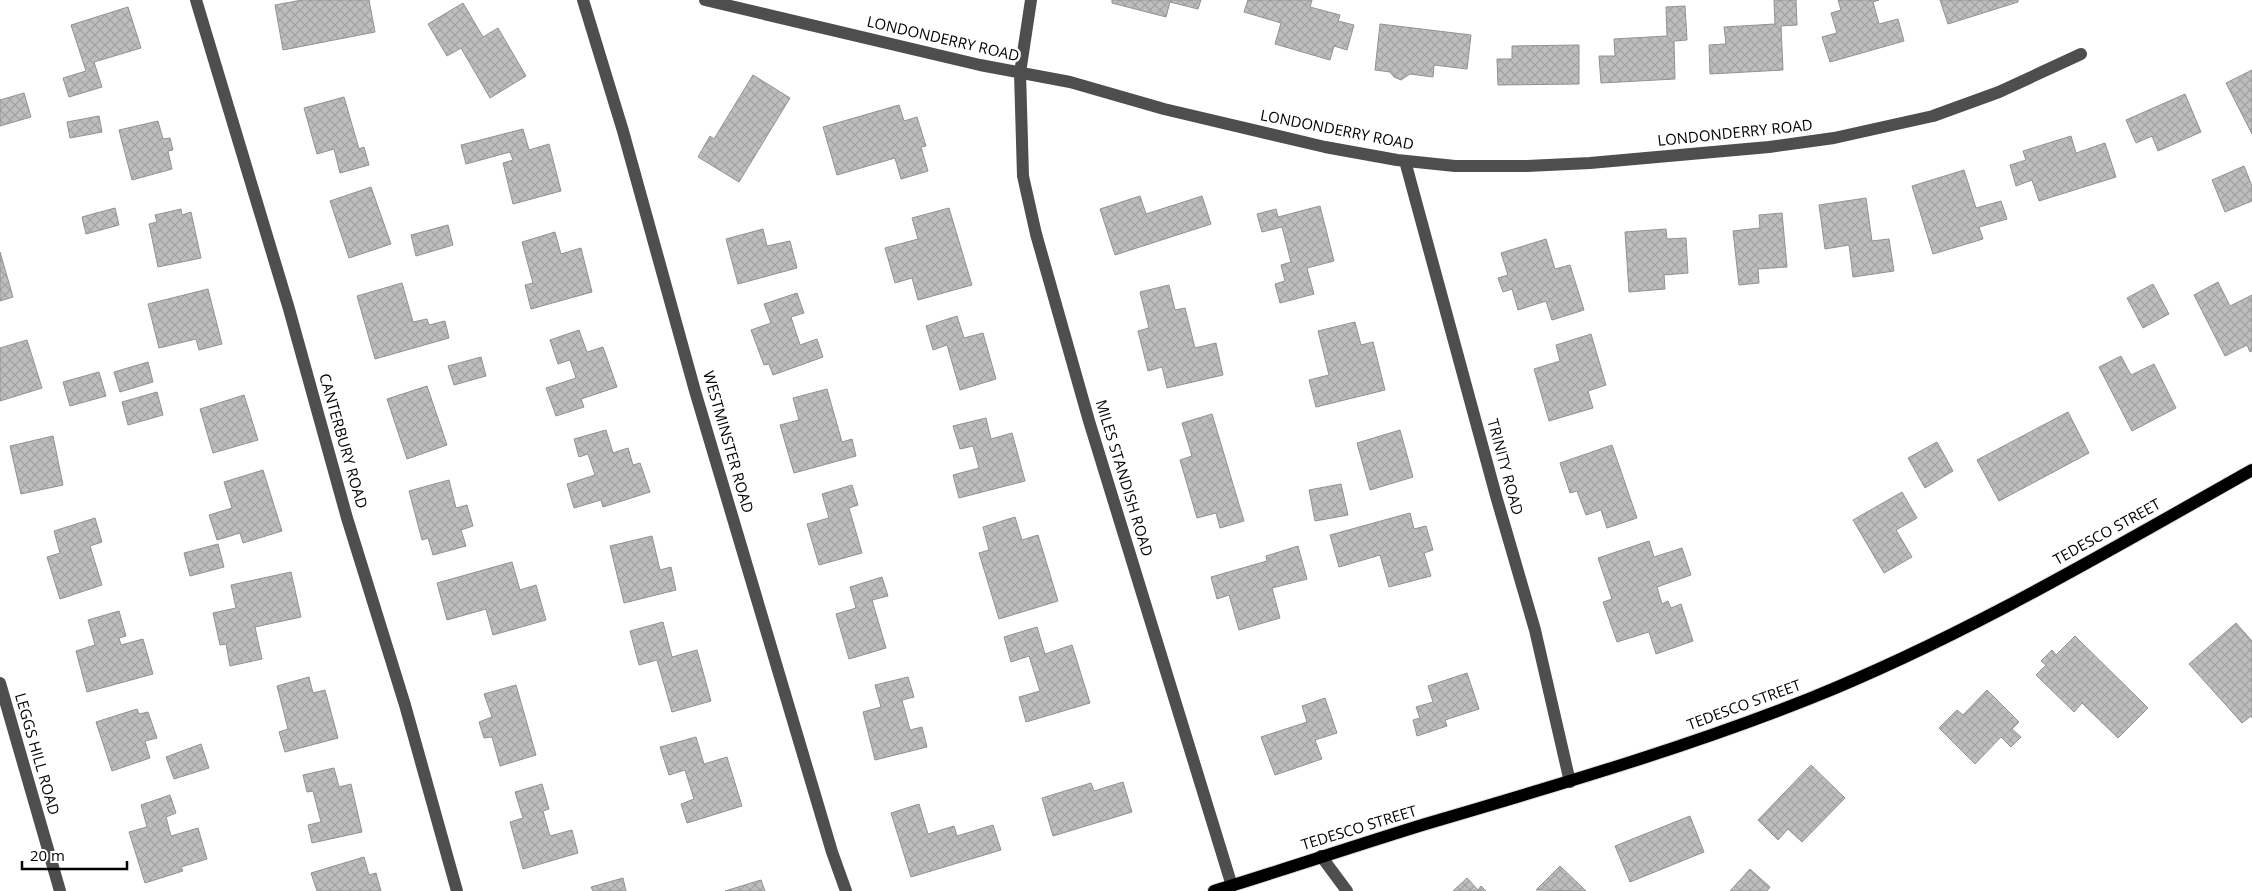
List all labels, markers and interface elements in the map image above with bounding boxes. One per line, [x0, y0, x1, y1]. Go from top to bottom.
street label: LONDONDERRY ROAD [865, 11, 1021, 65]
street label: LONDONDERRY ROAD [1259, 104, 1416, 154]
street label: LONDONDERRY ROAD [1656, 114, 1813, 150]
street label: WESTMINSTER ROAD [699, 368, 759, 515]
street label: CANTERBURY ROAD [315, 371, 373, 511]
street label: MILES STANDISH ROAD [1092, 397, 1158, 558]
street label: TRINITY ROAD [1483, 416, 1528, 517]
street label: TEDESCO STREET [2049, 493, 2164, 569]
street label: TEDESCO STREET [1684, 674, 1804, 734]
street label: LEGGS HILL ROAD [11, 690, 65, 817]
street label: TEDESCO STREET [1299, 800, 1420, 854]
scale bar [22, 838, 128, 870]
text: 20 m [30, 845, 65, 865]

